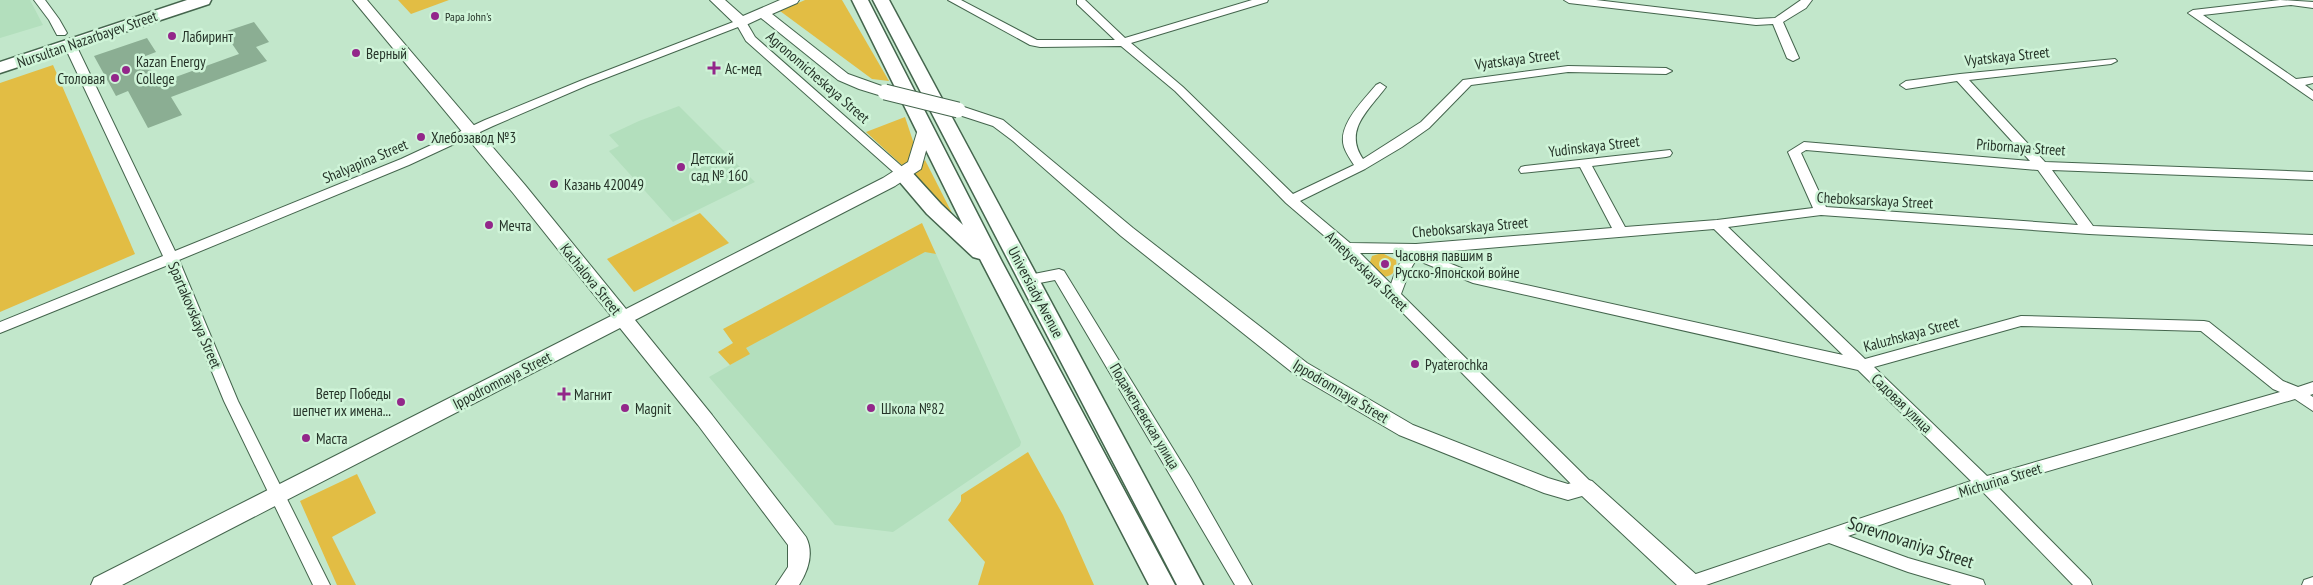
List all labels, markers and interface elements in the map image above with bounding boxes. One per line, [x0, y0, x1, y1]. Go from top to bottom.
street label: Nursultan Nazarbayev Street [14, 6, 160, 72]
place label: Papa John's [445, 9, 492, 24]
marker: Papa John's [429, 10, 441, 22]
place label: Лабиринт [181, 27, 233, 46]
street label: Agronomicheskaya Street [762, 27, 874, 127]
marker: Лабиринт [166, 30, 178, 42]
street label: Vyatskaya Street [1963, 42, 2050, 70]
place label: Верный [366, 44, 407, 63]
street label: Vyatskaya Street [1473, 44, 1560, 74]
marker: Верный [350, 47, 362, 59]
place label: Kazan Energy College [136, 52, 206, 88]
place label: Ас-мед [725, 59, 762, 78]
marker: Ас-мед [707, 61, 721, 75]
marker: Kazan Energy College [120, 64, 132, 76]
place label: Столовая [57, 69, 105, 88]
marker: Столовая [109, 72, 121, 84]
place label: Хлебозавод №3 [431, 128, 516, 147]
marker: Хлебозавод №3 [415, 131, 427, 143]
street label: Yudinskaya Street [1547, 131, 1641, 161]
street label: Pribornaya Street [1976, 134, 2066, 160]
street label: Shalyapina Street [320, 135, 410, 187]
place label: Детский сад № 160 [691, 149, 748, 185]
marker: Детский сад № 160 [675, 161, 687, 173]
place label: Казань 420049 [564, 175, 644, 194]
marker: Казань 420049 [548, 178, 560, 190]
street label: Cheboksarskaya Street [1816, 187, 1934, 213]
street label: Cheboksarskaya Street [1411, 212, 1529, 242]
place label: Мечта [499, 216, 532, 235]
marker: Мечта [483, 219, 495, 231]
street label: Ametyevskaya Street [1322, 227, 1412, 315]
street label: Kachalova Street [556, 239, 626, 319]
street label: Universiady Avenue [1004, 243, 1068, 341]
place label: Часовня павшим в Русско-Японской войне [1395, 246, 1520, 282]
marker: Часовня павшим в Русско-Японской войне [1379, 258, 1391, 270]
street label: Spartakovskaya Street [164, 259, 226, 371]
street label: Kaluzhskaya Street [1861, 312, 1961, 356]
street label: Ippodromnaya Street [449, 347, 555, 413]
street label: Ippodromnaya Street [1290, 355, 1392, 427]
place label: Pyaterochka [1425, 355, 1488, 374]
marker: Pyaterochka [1409, 358, 1421, 370]
street label: Подаметьевская улица [1106, 360, 1184, 472]
street label: Садовая улица [1867, 369, 1937, 437]
place label: Ветер Победы шепчет их имена... [293, 384, 391, 420]
place label: Магнит [574, 385, 612, 404]
marker: Магнит [558, 388, 570, 400]
marker: Ветер Победы шепчет их имена... [395, 396, 407, 408]
place label: Magnit [635, 399, 671, 418]
place label: Школа №82 [881, 399, 945, 418]
marker: Magnit [619, 402, 631, 414]
marker: Школа №82 [865, 402, 877, 414]
place label: Маста [316, 429, 348, 448]
marker: Маста [300, 432, 312, 444]
street label: Michurina Street [1956, 458, 2044, 502]
street label: Sorevnovaniya Street [1845, 511, 1977, 573]

